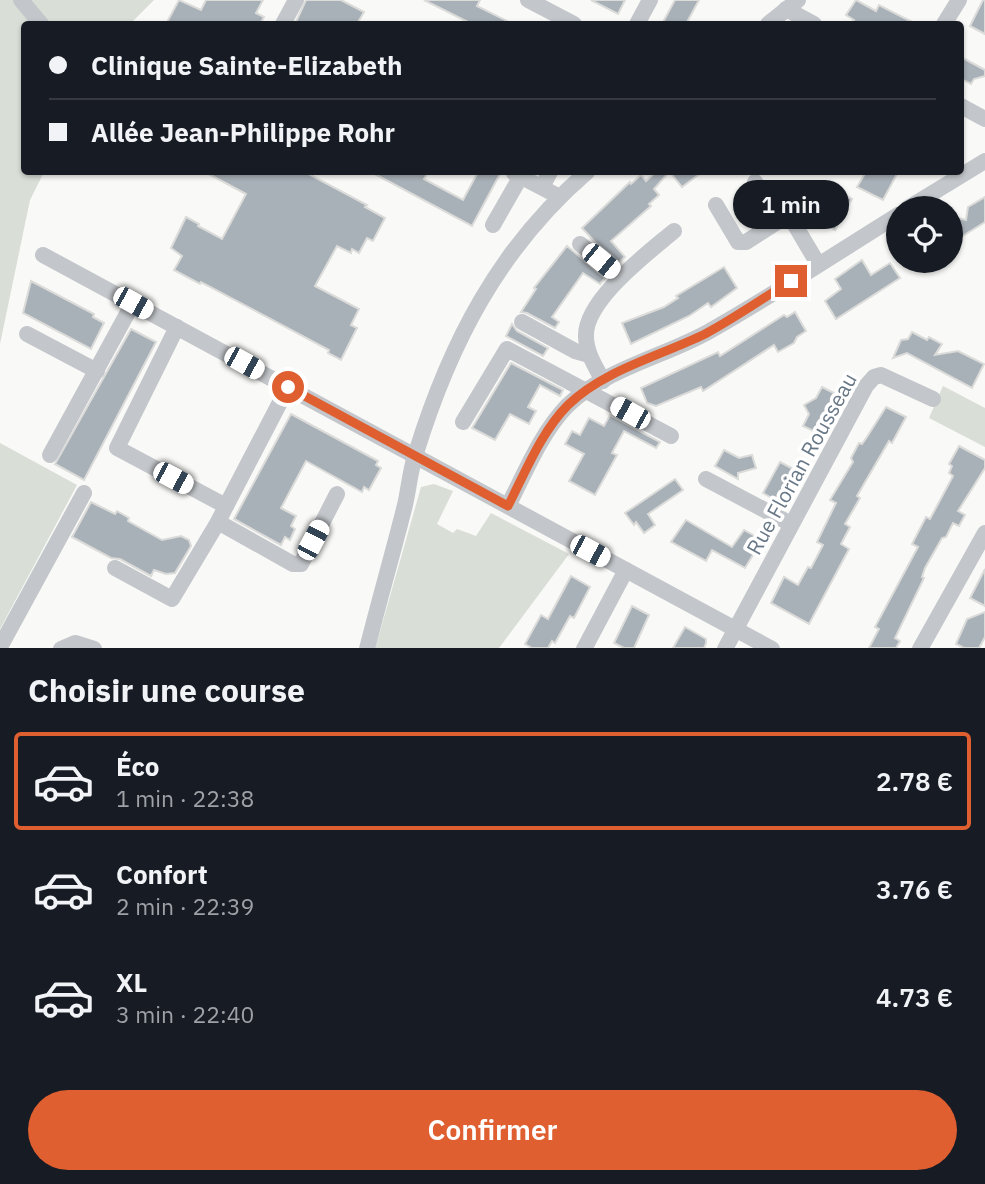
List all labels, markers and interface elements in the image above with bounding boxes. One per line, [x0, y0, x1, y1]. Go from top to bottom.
text: Clinique Sainte-Elizabeth [91, 48, 403, 82]
text: Allée Jean-Philippe Rohr [91, 115, 395, 149]
callout: 1 min [733, 180, 849, 229]
text: 1 min [761, 189, 821, 219]
map controls [886, 196, 963, 273]
button: locate [886, 196, 963, 273]
car [579, 240, 624, 282]
route end [775, 265, 807, 297]
car [110, 284, 157, 322]
car [221, 344, 268, 382]
street label: Rue Florian Rousseau [739, 368, 863, 559]
route start [272, 371, 304, 403]
car [607, 394, 654, 432]
car [150, 459, 197, 497]
car [294, 517, 333, 563]
car [567, 532, 614, 570]
text: Choisir une course [28, 669, 305, 711]
text: Éco [116, 749, 160, 783]
icon: car [32, 750, 95, 813]
text: 2.78 € [876, 764, 953, 798]
text: 1 min · 22:38 [116, 783, 254, 813]
text: Confort [116, 857, 208, 891]
icon: car [32, 858, 95, 921]
text: 3.76 € [876, 872, 953, 906]
text: 2 min · 22:39 [116, 891, 254, 921]
text: XL [116, 965, 147, 999]
icon: car [32, 966, 95, 1029]
text: 4.73 € [876, 980, 953, 1014]
text: 3 min · 22:40 [116, 999, 254, 1029]
button: Confirmer [28, 1090, 957, 1170]

